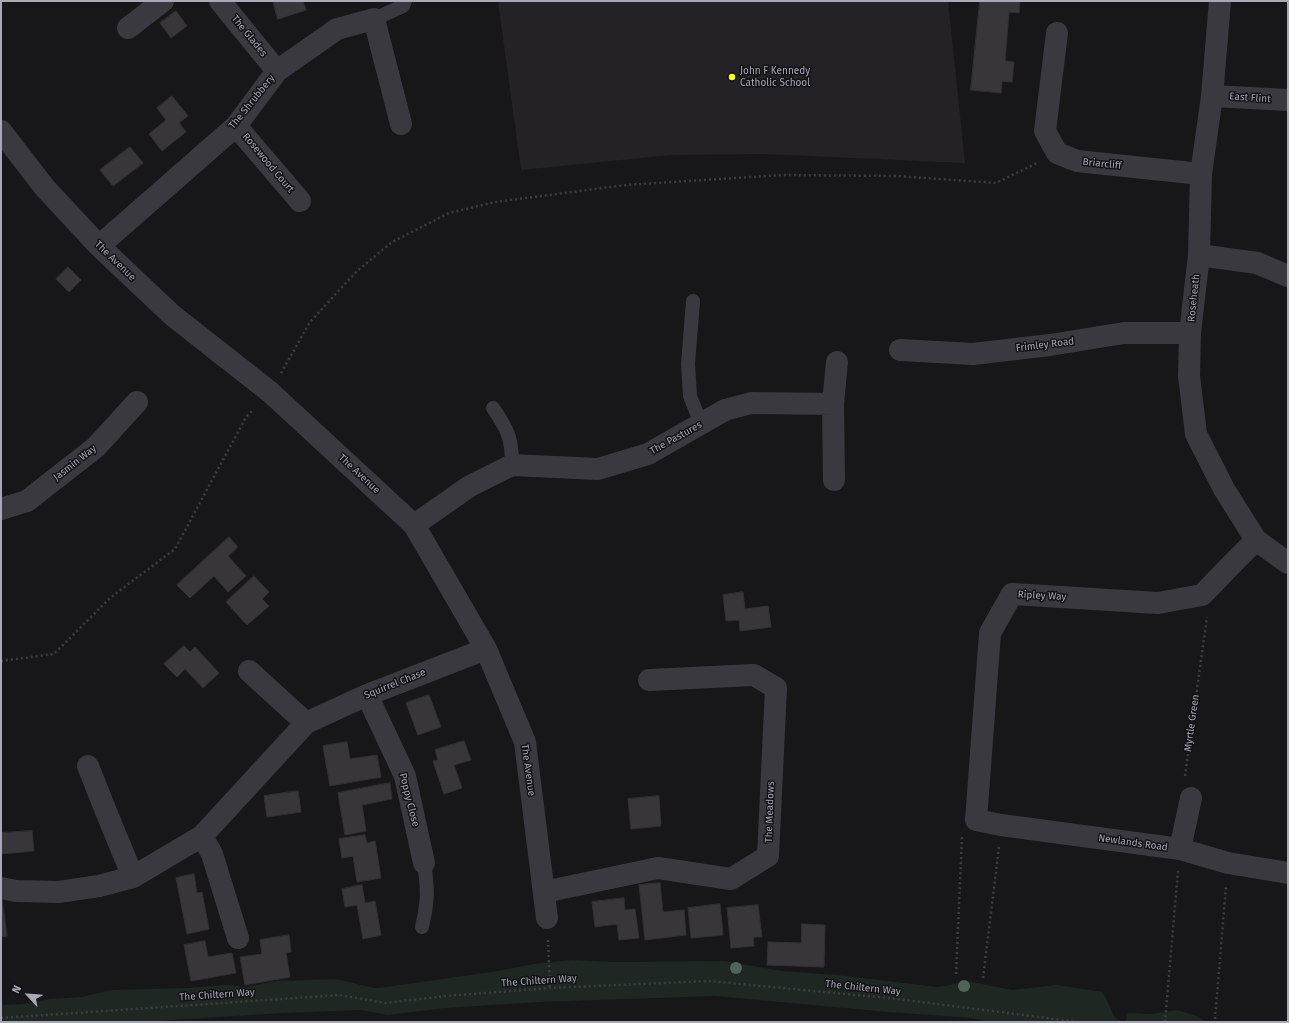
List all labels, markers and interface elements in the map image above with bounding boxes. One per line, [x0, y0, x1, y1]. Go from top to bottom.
street label: The Glades [229, 13, 269, 59]
place label: John F Kennedy Catholic School [740, 65, 810, 88]
street label: The Shrubbery [226, 72, 278, 132]
marker: John F Kennedy Catholic School [727, 72, 737, 82]
street label: East Flint [1229, 91, 1271, 105]
street label: Rosewood Court [240, 131, 296, 195]
street label: Briarcliff [1082, 156, 1122, 172]
street label: The Avenue [92, 239, 138, 283]
street label: Roseheath [1186, 274, 1202, 322]
street label: Frimley Road [1015, 335, 1075, 355]
street label: The Pastures [648, 419, 704, 457]
street label: Jasmin Way [51, 443, 99, 483]
street label: The Avenue [336, 452, 382, 496]
street label: Ripley Way [1017, 589, 1067, 603]
street label: Squirrel Chase [362, 666, 428, 702]
street label: Myrtle Green [1182, 694, 1202, 752]
street label: The Avenue [518, 743, 538, 797]
street label: Poppy Close [397, 772, 421, 828]
street label: The Meadows [763, 781, 777, 843]
street label: Newlands Road [1098, 832, 1168, 854]
street label: The Chiltern Way [501, 972, 577, 990]
north arrow [8, 975, 48, 1015]
street label: The Chiltern Way [825, 978, 901, 998]
text: N [9, 983, 24, 996]
street label: The Chiltern Way [179, 986, 255, 1004]

